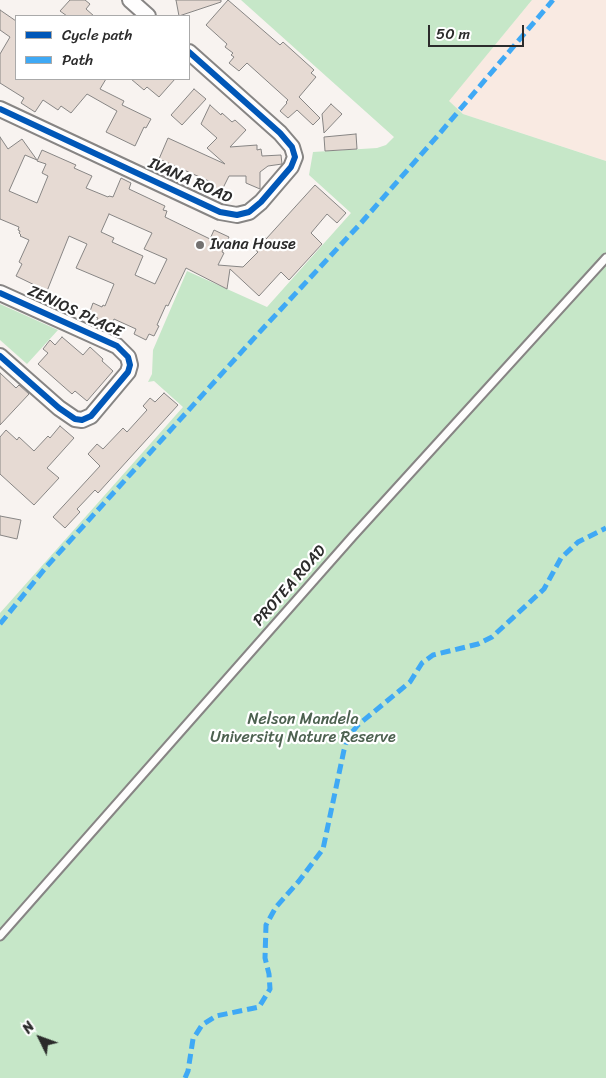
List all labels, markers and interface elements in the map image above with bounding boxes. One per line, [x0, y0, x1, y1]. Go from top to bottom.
legend [15, 15, 190, 80]
scale bar [431, 15, 527, 47]
text: 50 m [436, 21, 470, 47]
text: Cycle path [62, 22, 132, 48]
text: Path [62, 47, 93, 73]
street label: IVANA ROAD [145, 154, 235, 208]
place label: Ivana House [210, 235, 296, 255]
marker: Ivana House [194, 239, 206, 251]
street label: ZENIOS PLACE [24, 282, 126, 342]
street label: PROTEA ROAD [250, 542, 330, 630]
park label: Nelson Mandela University Nature Reserve [210, 710, 396, 748]
north arrow [15, 1013, 65, 1063]
text: N [16, 1016, 41, 1040]

